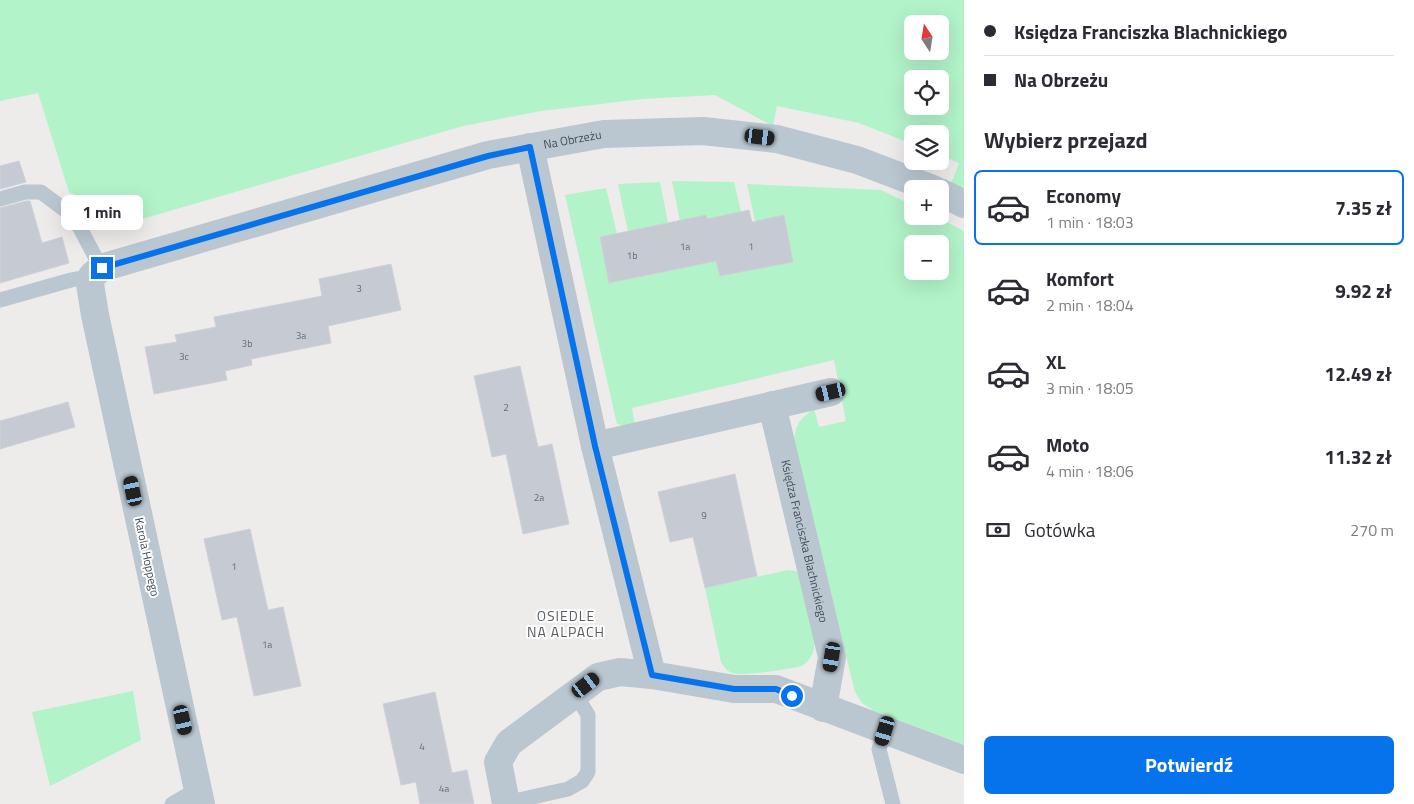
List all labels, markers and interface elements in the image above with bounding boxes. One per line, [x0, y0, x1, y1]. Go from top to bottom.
north arrow [904, 15, 949, 60]
map controls [904, 15, 949, 280]
text: Księdza Franciszka Blachnickiego [1014, 17, 1287, 46]
text: Na Obrzeżu [1014, 65, 1108, 94]
button: locate [904, 70, 949, 115]
text: Wybierz przejazd [984, 123, 1148, 157]
street label: Na Obrzeżu [542, 125, 603, 154]
button: layers [904, 125, 949, 170]
car [744, 128, 775, 146]
button: + [904, 180, 949, 225]
text: Economy [1046, 181, 1121, 210]
icon: car [986, 185, 1031, 230]
text: 7.35 zł [1335, 193, 1392, 222]
callout: 1 min [61, 196, 143, 230]
text: 1 min [83, 200, 121, 224]
text: 1 min · 18:03 [1046, 210, 1134, 234]
button: − [904, 235, 949, 280]
house number: 1a [680, 239, 690, 254]
house number: 1 [748, 239, 754, 254]
house number: 1b [627, 248, 637, 263]
route end [91, 257, 113, 279]
text: Komfort [1046, 264, 1114, 293]
icon: car [986, 268, 1031, 313]
text: 9.92 zł [1335, 276, 1392, 305]
house number: 3 [356, 281, 362, 296]
text: 2 min · 18:04 [1046, 293, 1134, 317]
house number: 3a [296, 328, 306, 343]
house number: 3b [242, 336, 252, 351]
text: XL [1046, 347, 1066, 376]
house number: 3c [179, 349, 189, 364]
icon: car [986, 351, 1031, 396]
text: 12.49 zł [1325, 359, 1392, 388]
text: 3 min · 18:05 [1046, 376, 1134, 400]
car [814, 381, 847, 403]
house number: 2 [503, 400, 509, 415]
text: Moto [1046, 430, 1089, 459]
icon: car [986, 434, 1031, 479]
text: 11.32 zł [1325, 442, 1392, 471]
street label: Księdza Franciszka Blachnickiego [776, 458, 833, 624]
text: 4 min · 18:06 [1046, 459, 1134, 483]
car [122, 475, 143, 507]
house number: 2a [534, 490, 544, 505]
house number: 9 [701, 508, 707, 523]
text: Gotówka [1024, 515, 1095, 544]
street label: Karola Hoppego [130, 516, 165, 598]
icon: cash [984, 516, 1012, 544]
text: 270 m [1350, 518, 1394, 542]
house number: 1 [231, 559, 237, 574]
district label: OSIEDLE NA ALPACH [527, 605, 605, 642]
house number: 1a [262, 637, 272, 652]
car [822, 641, 841, 673]
car [569, 670, 602, 700]
route start [781, 685, 803, 707]
car [172, 704, 193, 736]
car [873, 714, 896, 748]
button: Potwierdź [984, 736, 1394, 794]
house number: 4 [419, 739, 425, 754]
house number: 4a [439, 781, 449, 796]

